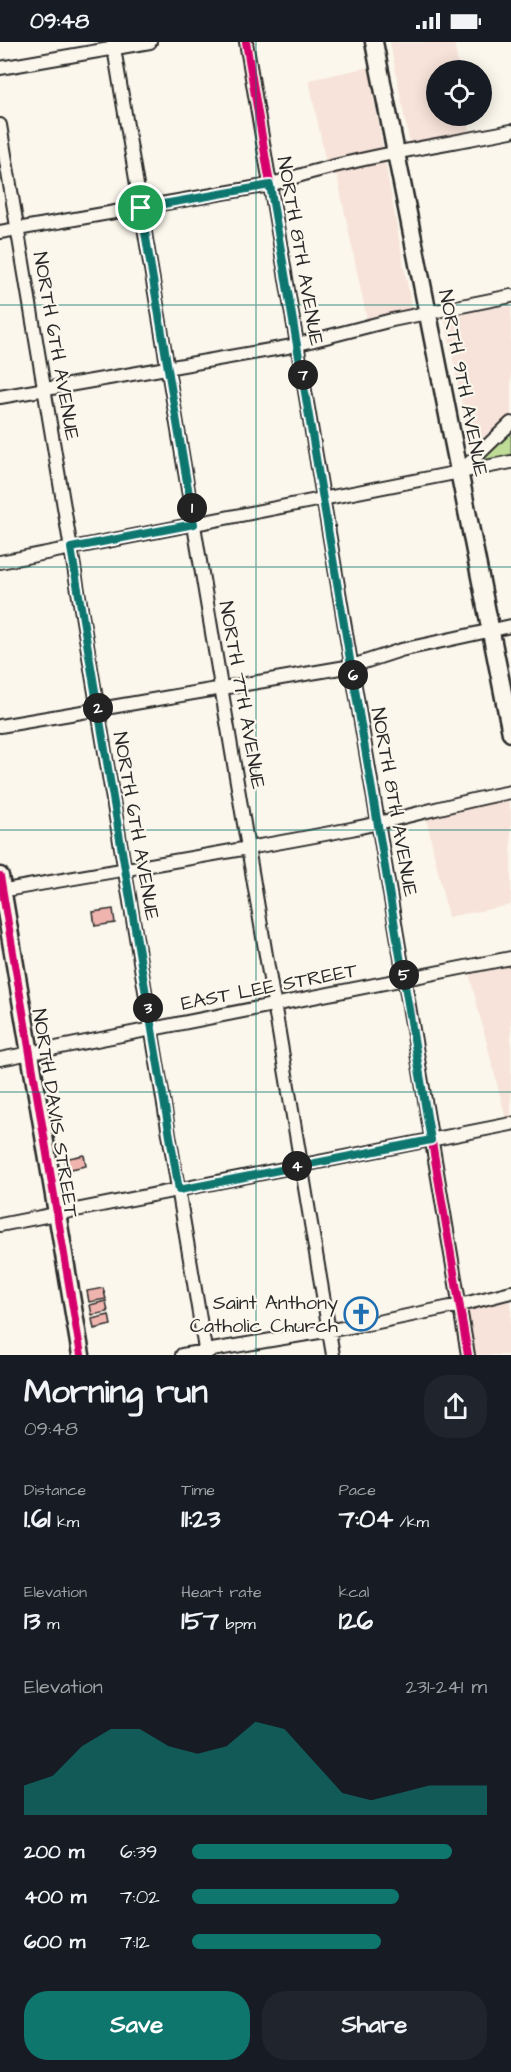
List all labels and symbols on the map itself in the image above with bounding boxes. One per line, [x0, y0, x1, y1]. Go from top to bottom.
street label: NORTH 8TH AVENUE [270, 155, 330, 348]
pin [115, 182, 166, 233]
street label: NORTH 6TH AVENUE [26, 250, 86, 443]
street label: NORTH 9TH AVENUE [431, 287, 495, 479]
pin: 7 [288, 360, 318, 390]
pin: 1 [177, 493, 207, 523]
street label: NORTH 7TH AVENUE [212, 599, 272, 792]
pin: 6 [338, 660, 368, 690]
pin: 2 [83, 693, 113, 723]
street label: NORTH 8TH AVENUE [364, 706, 424, 899]
street label: NORTH 6TH AVENUE [106, 730, 166, 923]
street label: EAST LEE STREET [179, 956, 360, 1018]
pin: 5 [389, 960, 419, 990]
pin: 3 [133, 993, 163, 1023]
street label: NORTH DAVIS STREET [25, 1007, 85, 1220]
pin: 4 [282, 1151, 312, 1181]
place label: Saint Anthony Catholic Church [190, 1289, 338, 1340]
church icon: Saint Anthony Catholic Church [343, 1296, 379, 1332]

